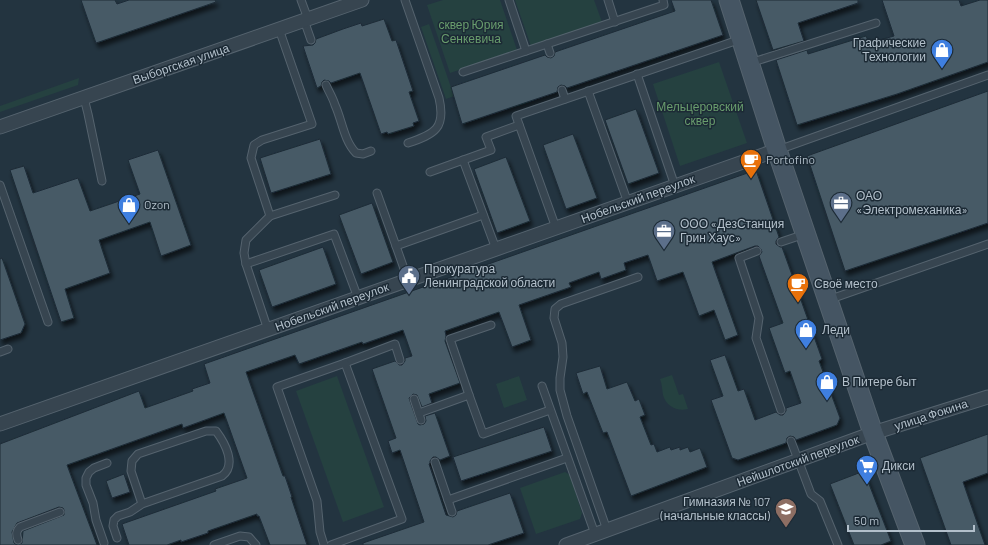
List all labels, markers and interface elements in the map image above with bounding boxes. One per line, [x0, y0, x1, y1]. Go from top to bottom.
park label: сквер Юрия Сенкевича [438, 17, 504, 45]
place label: Графические Технологии [853, 35, 926, 63]
shop icon: Графические Технологии [929, 37, 955, 70]
street label: Выборгская улица [131, 40, 231, 87]
park label: Мельцеровский сквер [656, 99, 744, 128]
cafe icon: Portofino [738, 147, 764, 180]
place label: Portofino [766, 152, 815, 166]
street label: Нобельский переулок [579, 171, 697, 226]
place label: ОАО «Электромеханика» [856, 188, 968, 217]
office icon: ОАО «Электромеханика» [828, 190, 854, 223]
shop icon: Ozon [116, 192, 142, 225]
place label: Ozon [144, 197, 170, 211]
place label: ООО «ДезСтанция Грин Хаус» [680, 216, 784, 245]
office icon: ООО «ДезСтанция Грин Хаус» [651, 218, 677, 251]
place label: Прокуратура Ленинградской области [424, 261, 555, 290]
public building icon: Прокуратура Ленинградской области [396, 263, 422, 296]
cafe icon: Своё место [785, 271, 811, 304]
place label: Своё место [814, 276, 878, 290]
street label: Нобельский переулок [273, 279, 391, 334]
shop icon: Леди [793, 317, 819, 350]
place label: Леди [822, 322, 850, 337]
shop icon: В Питере быт [814, 369, 840, 402]
place label: В Питере быт [842, 374, 917, 389]
street label: улица Фокина [892, 395, 970, 433]
street label: Нейшлотский переулок [735, 431, 862, 490]
supermarket icon: Дикси [854, 453, 880, 486]
place label: Дикси [882, 458, 915, 473]
place label: Гимназия № 107 (начальные классы) [660, 494, 771, 522]
school or university icon: Гимназия № 107 (начальные классы) [773, 496, 799, 529]
scale bar [848, 507, 974, 533]
text: 50 m [854, 513, 879, 527]

